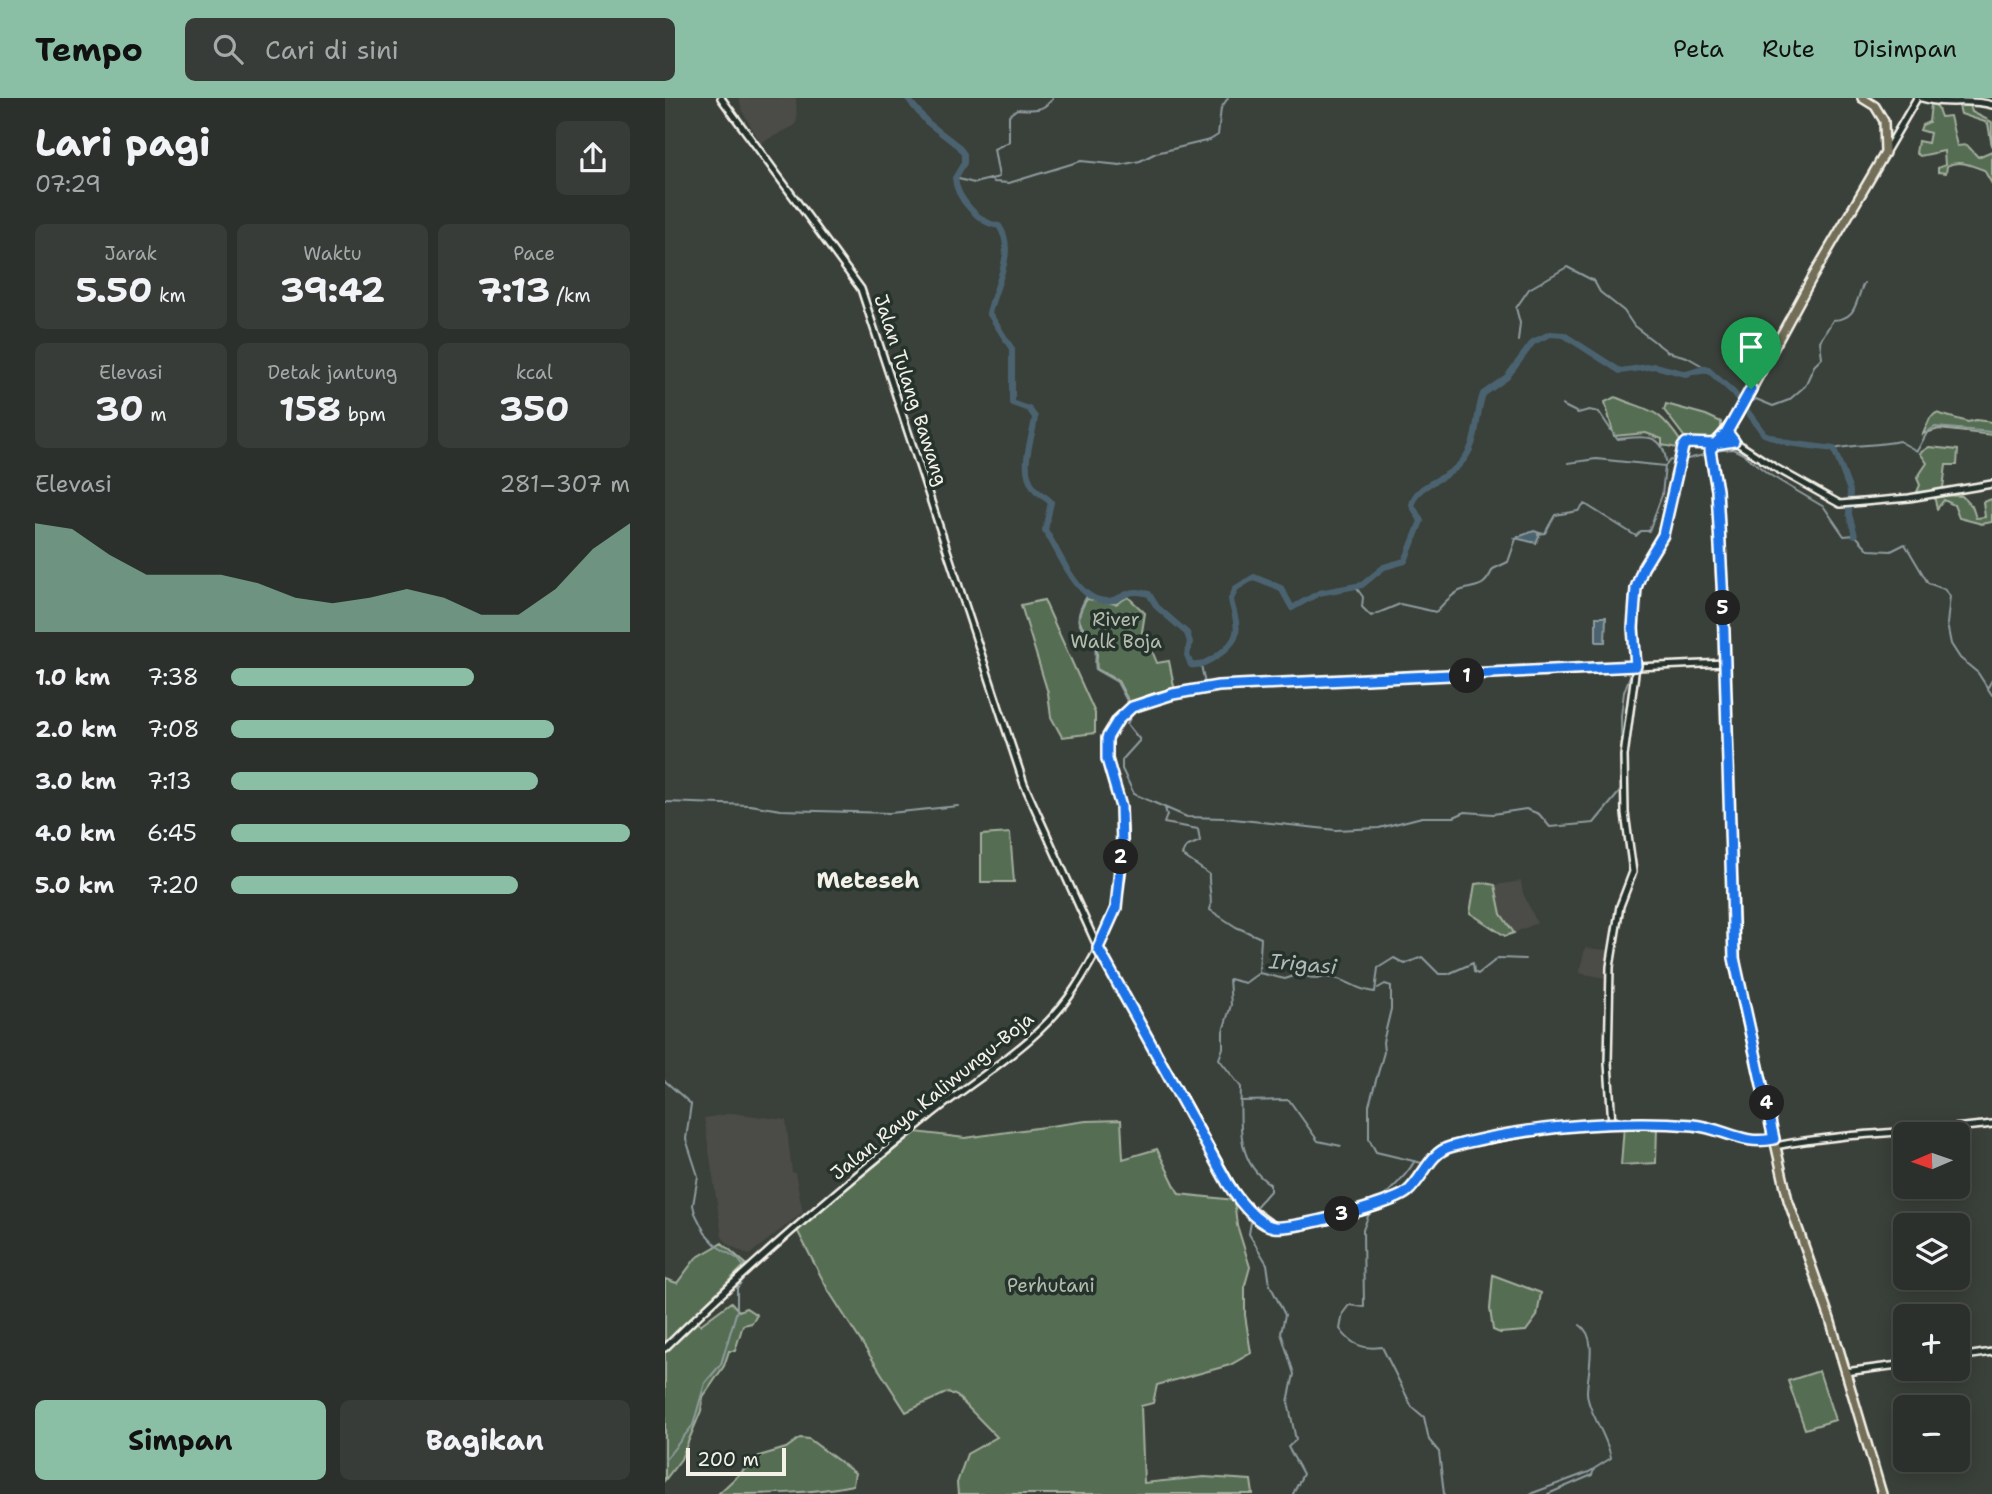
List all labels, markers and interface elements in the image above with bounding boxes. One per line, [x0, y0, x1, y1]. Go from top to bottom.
search box [185, 18, 675, 81]
text: Tempo [35, 27, 143, 72]
icon: search [209, 30, 247, 68]
text: Cari di sini [265, 32, 399, 67]
text: Peta [1673, 33, 1724, 65]
text: Rute [1762, 33, 1815, 65]
text: Disimpan [1853, 33, 1957, 65]
text: Lari pagi [35, 117, 211, 168]
button: share [556, 121, 630, 195]
text: 07:29 [35, 169, 101, 199]
text: Jarak [104, 241, 157, 266]
text: Waktu [303, 241, 362, 266]
text: Pace [513, 241, 555, 266]
text: 5.50 [76, 266, 153, 313]
text: 39:42 [280, 266, 385, 313]
text: 7:13 [478, 266, 550, 313]
text: km [153, 283, 186, 308]
text: /km [550, 283, 591, 308]
street label: Jalan Tulang Bawang [868, 291, 954, 489]
pin [1721, 317, 1781, 389]
icon: arrive [1732, 328, 1770, 366]
text: Elevasi [99, 360, 163, 385]
text: Detak jantung [267, 360, 398, 385]
text: kcal [516, 360, 553, 385]
text: 30 [95, 385, 144, 432]
text: 158 [279, 385, 341, 432]
text: 350 [499, 385, 569, 432]
text: m [144, 402, 167, 427]
text: bpm [341, 402, 386, 427]
text: Elevasi [35, 469, 112, 499]
text: 281–307 m [499, 469, 630, 499]
pin: 5 [1705, 590, 1741, 626]
text: 5 [1717, 595, 1728, 620]
park label: River Walk Boja [1070, 607, 1162, 654]
pin: 1 [1449, 658, 1485, 694]
text: 1.0 km [35, 662, 110, 692]
text: 7:38 [147, 662, 199, 692]
text: 1 [1462, 663, 1471, 688]
text: 2.0 km [35, 714, 117, 744]
text: 7:08 [147, 714, 200, 744]
text: 3.0 km [35, 766, 116, 796]
text: 7:13 [147, 766, 192, 796]
text: 4.0 km [35, 818, 116, 848]
text: 6:45 [147, 818, 197, 848]
pin: 2 [1103, 840, 1139, 874]
text: 2 [1114, 844, 1127, 869]
district label: Meteseh [816, 865, 920, 895]
text: 5.0 km [35, 870, 114, 900]
text: 7:20 [147, 870, 199, 900]
water label: Irigasi [1267, 947, 1339, 981]
street label: Jalan Raya Kaliwungu-Boja [825, 1006, 1039, 1186]
pin: 4 [1749, 1086, 1785, 1121]
text: 4 [1760, 1090, 1773, 1115]
north arrow [1893, 1122, 1971, 1199]
map controls [1893, 1122, 1970, 1472]
pin: 3 [1325, 1196, 1359, 1232]
text: 3 [1335, 1201, 1348, 1226]
button: layers [1893, 1213, 1970, 1290]
park label: Perhutani [1007, 1273, 1095, 1298]
button: + [1893, 1304, 1970, 1381]
button: − [1893, 1395, 1970, 1472]
button: Simpan [35, 1400, 326, 1480]
button: Bagikan [340, 1400, 630, 1480]
scale bar [686, 1445, 786, 1477]
text: 200 m [697, 1447, 759, 1472]

